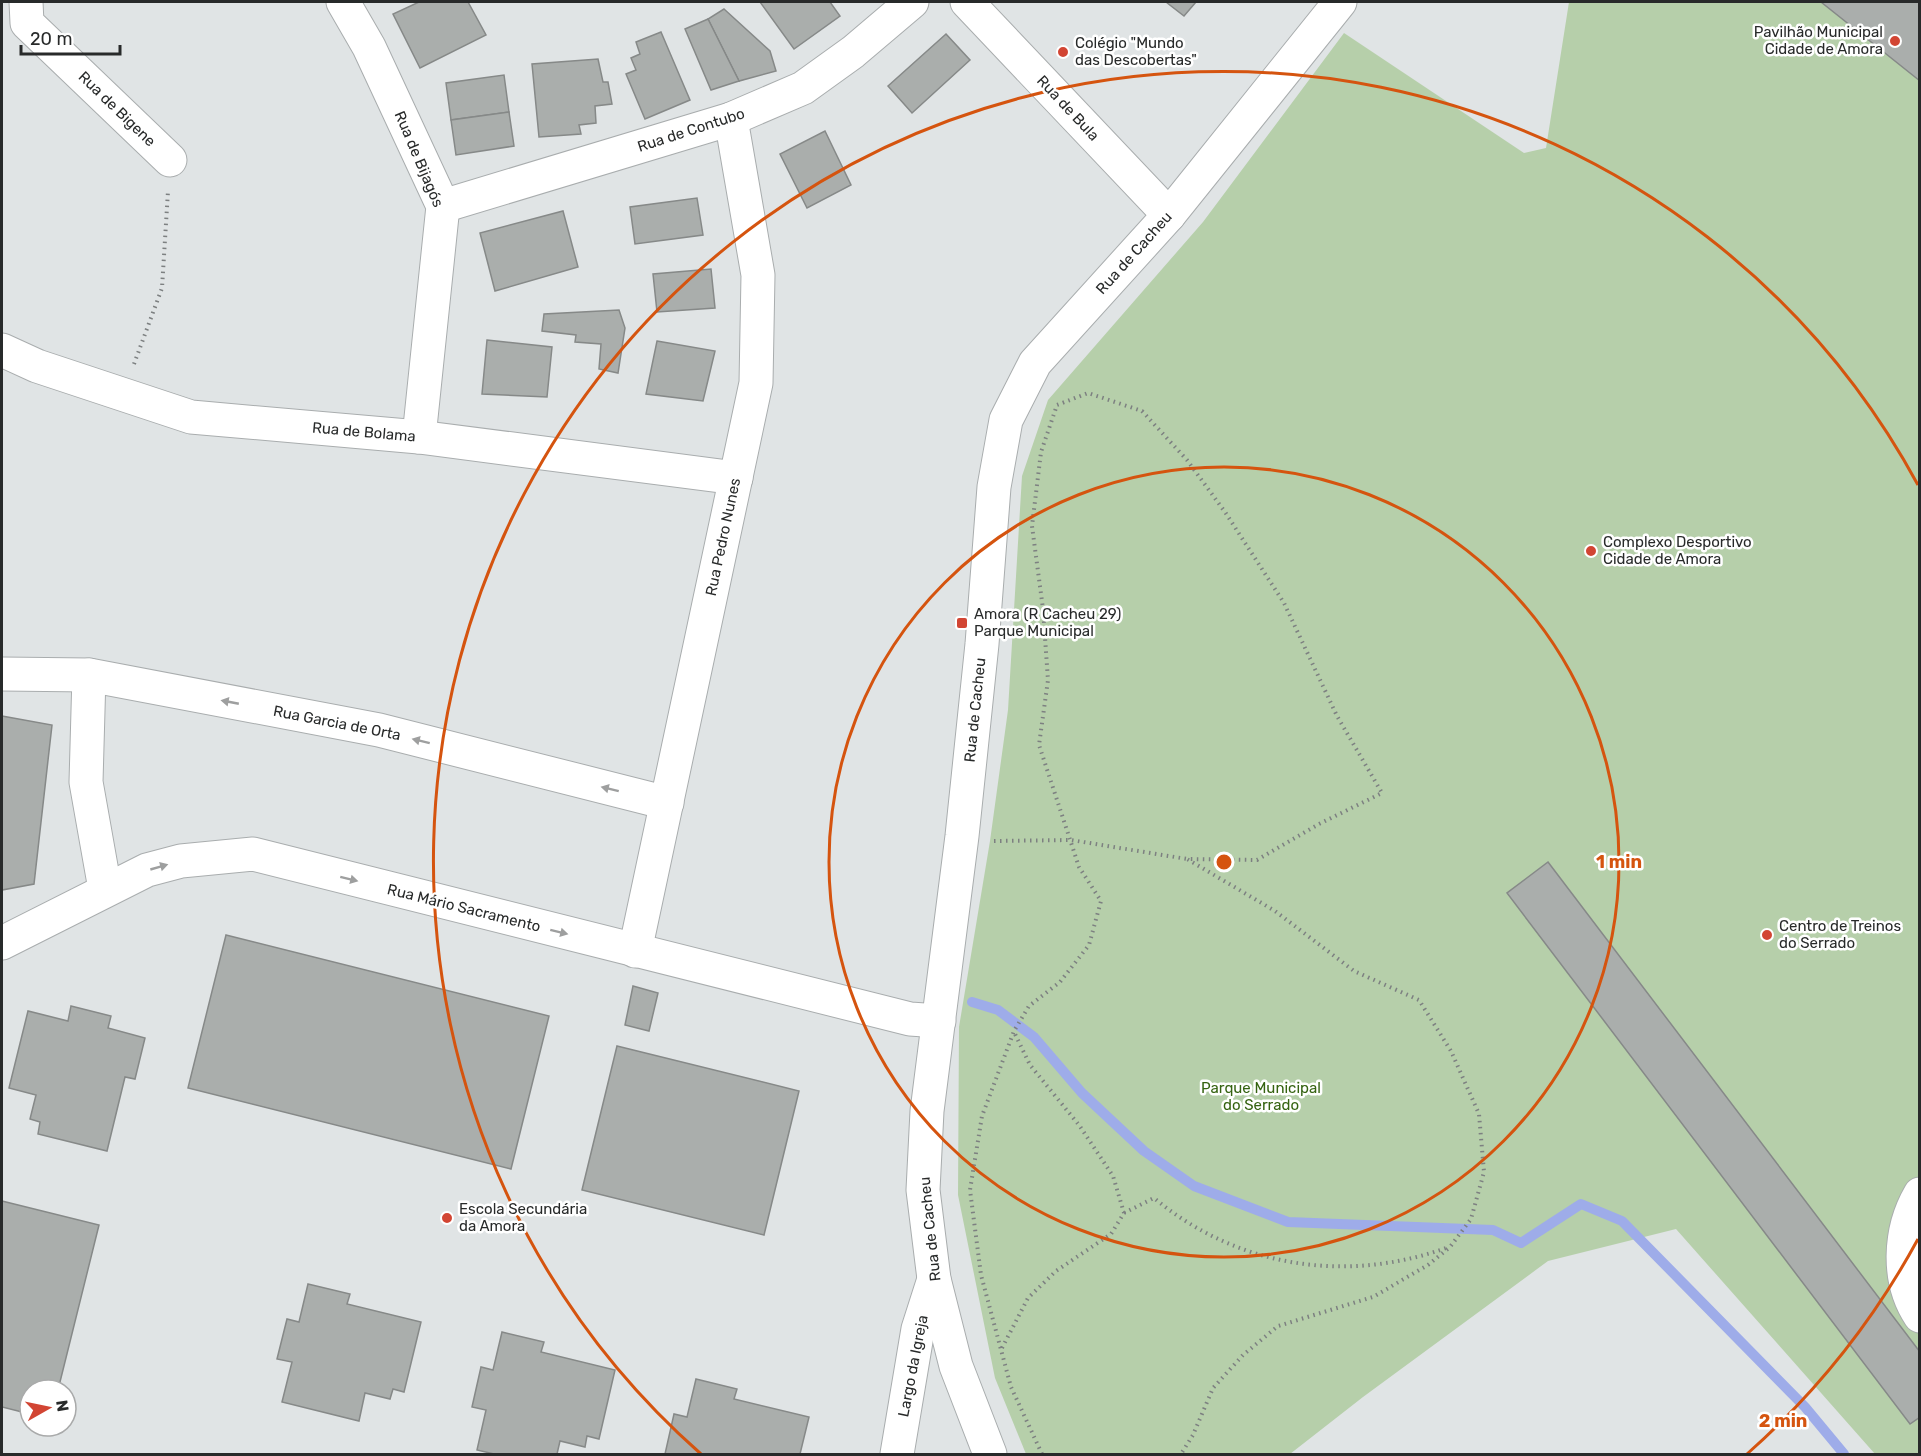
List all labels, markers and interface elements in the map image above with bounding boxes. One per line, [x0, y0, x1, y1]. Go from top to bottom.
scale bar [21, 18, 120, 56]
place label: Pavilhão Municipal Cidade de Amora [1754, 23, 1883, 58]
text: 20 m [30, 28, 72, 50]
place label: Colégio "Mundo das Descobertas" [1075, 34, 1197, 69]
marker: Pavilhão Municipal Cidade de Amora [1888, 34, 1902, 48]
marker: Colégio "Mundo das Descobertas" [1056, 45, 1070, 59]
street label: Rua de Bigene [75, 68, 159, 150]
street label: Rua de Bula [1033, 72, 1103, 144]
street label: Rua de Contubo [635, 104, 747, 156]
street label: Rua de Bijagós [391, 108, 447, 210]
street label: Rua de Cacheu [1092, 208, 1176, 298]
street label: Rua de Bolama [311, 419, 417, 445]
street label: Rua Pedro Nunes [702, 476, 744, 598]
place label: Complexo Desportivo Cidade de Amora [1603, 533, 1752, 568]
marker: Complexo Desportivo Cidade de Amora [1584, 544, 1598, 558]
place label: Amora (R Cacheu 29) Parque Municipal [974, 605, 1121, 640]
marker: Amora (R Cacheu 29) Parque Municipal [955, 616, 969, 630]
street label: Rua de Cacheu [961, 657, 989, 763]
one-way arrow [220, 697, 239, 706]
street label: Rua Garcia de Orta [272, 702, 402, 744]
one-way arrow [412, 735, 430, 745]
one-way arrow [601, 783, 619, 793]
text: 1 min [1596, 851, 1642, 873]
centre of rings [1214, 852, 1234, 872]
one-way arrow [150, 862, 168, 871]
one-way arrow [340, 874, 358, 884]
street label: Rua Mário Sacramento [385, 880, 543, 936]
place label: Centro de Treinos do Serrado [1779, 917, 1901, 952]
one-way arrow [550, 928, 568, 937]
marker: Centro de Treinos do Serrado [1760, 928, 1774, 942]
park label: Parque Municipal do Serrado [1201, 1079, 1321, 1114]
street label: Rua de Cacheu [916, 1176, 944, 1282]
place label: Escola Secundária da Amora [459, 1200, 587, 1235]
marker: Escola Secundária da Amora [440, 1211, 454, 1225]
street label: Largo da Igreja [894, 1313, 932, 1419]
north arrow [18, 1378, 78, 1438]
text: N [52, 1399, 73, 1413]
text: 2 min [1759, 1410, 1807, 1432]

